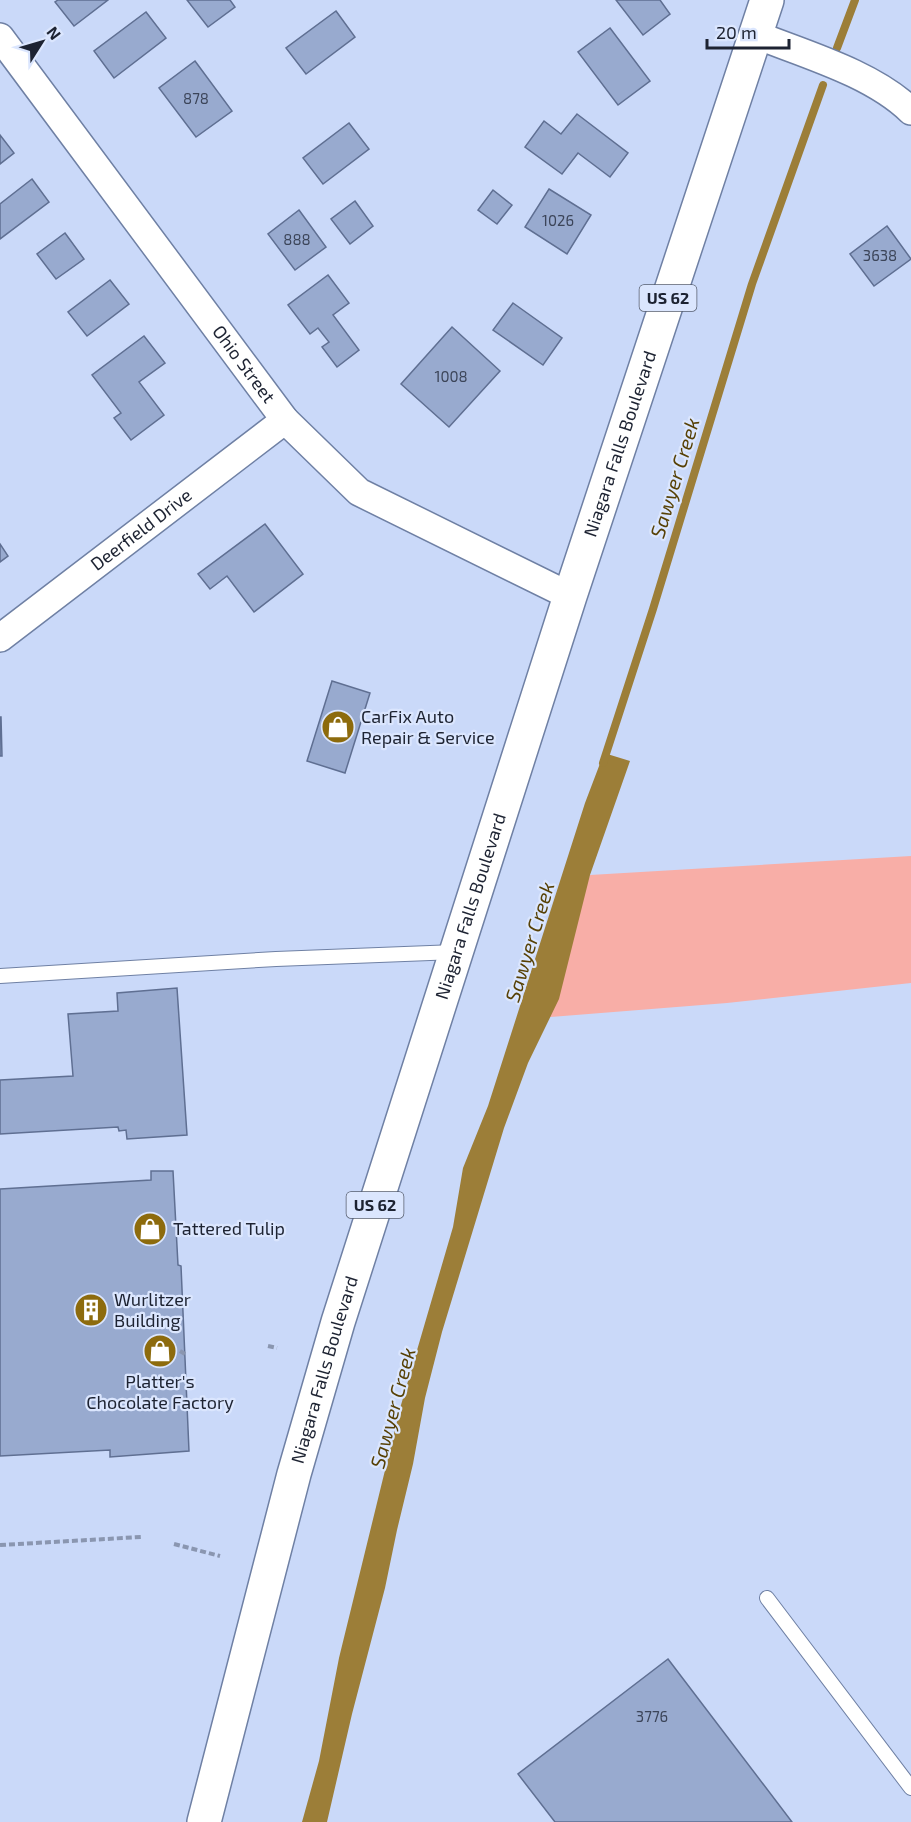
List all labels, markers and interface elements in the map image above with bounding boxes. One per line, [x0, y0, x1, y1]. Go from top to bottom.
north arrow [12, 12, 72, 72]
scale bar [707, 12, 790, 50]
text: 20 m [716, 21, 757, 43]
text: N [43, 22, 65, 43]
house number: 878 [183, 89, 209, 107]
house number: 1026 [542, 211, 574, 229]
house number: 888 [283, 230, 311, 248]
house number: 3638 [863, 246, 897, 264]
road number: US 62 [640, 285, 696, 311]
street label: Ohio Street [208, 321, 281, 407]
street label: Niagara Falls Boulevard [578, 348, 660, 539]
house number: 1008 [434, 367, 468, 385]
water label: Sawyer Creek [644, 415, 705, 541]
street label: Deerfield Drive [86, 483, 196, 575]
place label: CarFix Auto Repair & Service [361, 705, 495, 748]
shop icon: CarFix Auto Repair & Service [320, 709, 356, 745]
street label: Niagara Falls Boulevard [430, 810, 510, 1002]
water label: Sawyer Creek [499, 879, 560, 1005]
road number: US 62 [346, 1192, 404, 1218]
shop icon: Tattered Tulip [132, 1211, 168, 1247]
place label: Tattered Tulip [173, 1217, 285, 1239]
street label: Niagara Falls Boulevard [286, 1273, 362, 1466]
place label: Wurlitzer Building [114, 1288, 191, 1331]
building icon: Wurlitzer Building [73, 1292, 109, 1328]
shop icon: Platter's Chocolate Factory [142, 1333, 178, 1369]
water label: Sawyer Creek [364, 1345, 421, 1471]
place label: Platter's Chocolate Factory [86, 1370, 234, 1413]
house number: 3776 [636, 1707, 668, 1725]

